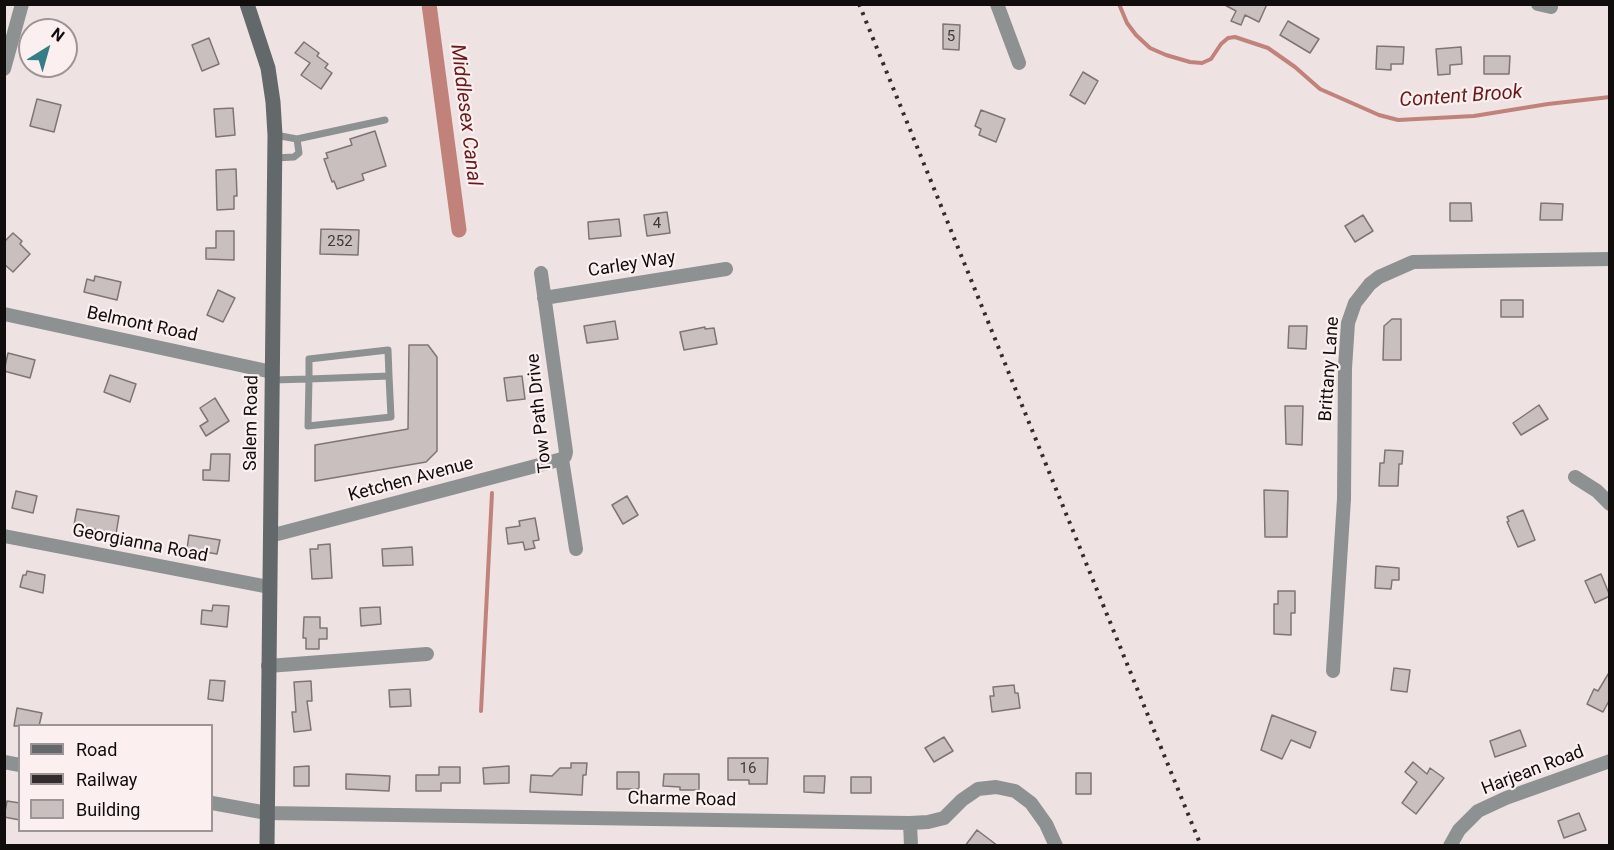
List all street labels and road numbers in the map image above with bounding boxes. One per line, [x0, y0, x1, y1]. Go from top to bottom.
street label: Carley Way [587, 247, 677, 283]
street label: Belmont Road [85, 303, 199, 347]
street label: Brittany Lane [1316, 316, 1344, 422]
street label: Tow Path Drive [523, 352, 557, 474]
street label: Salem Road [240, 375, 264, 471]
street label: Ketchen Avenue [346, 453, 476, 507]
street label: Georgianna Road [70, 520, 210, 568]
street label: Harjean Road [1479, 742, 1587, 800]
street label: Charme Road [628, 788, 736, 812]

